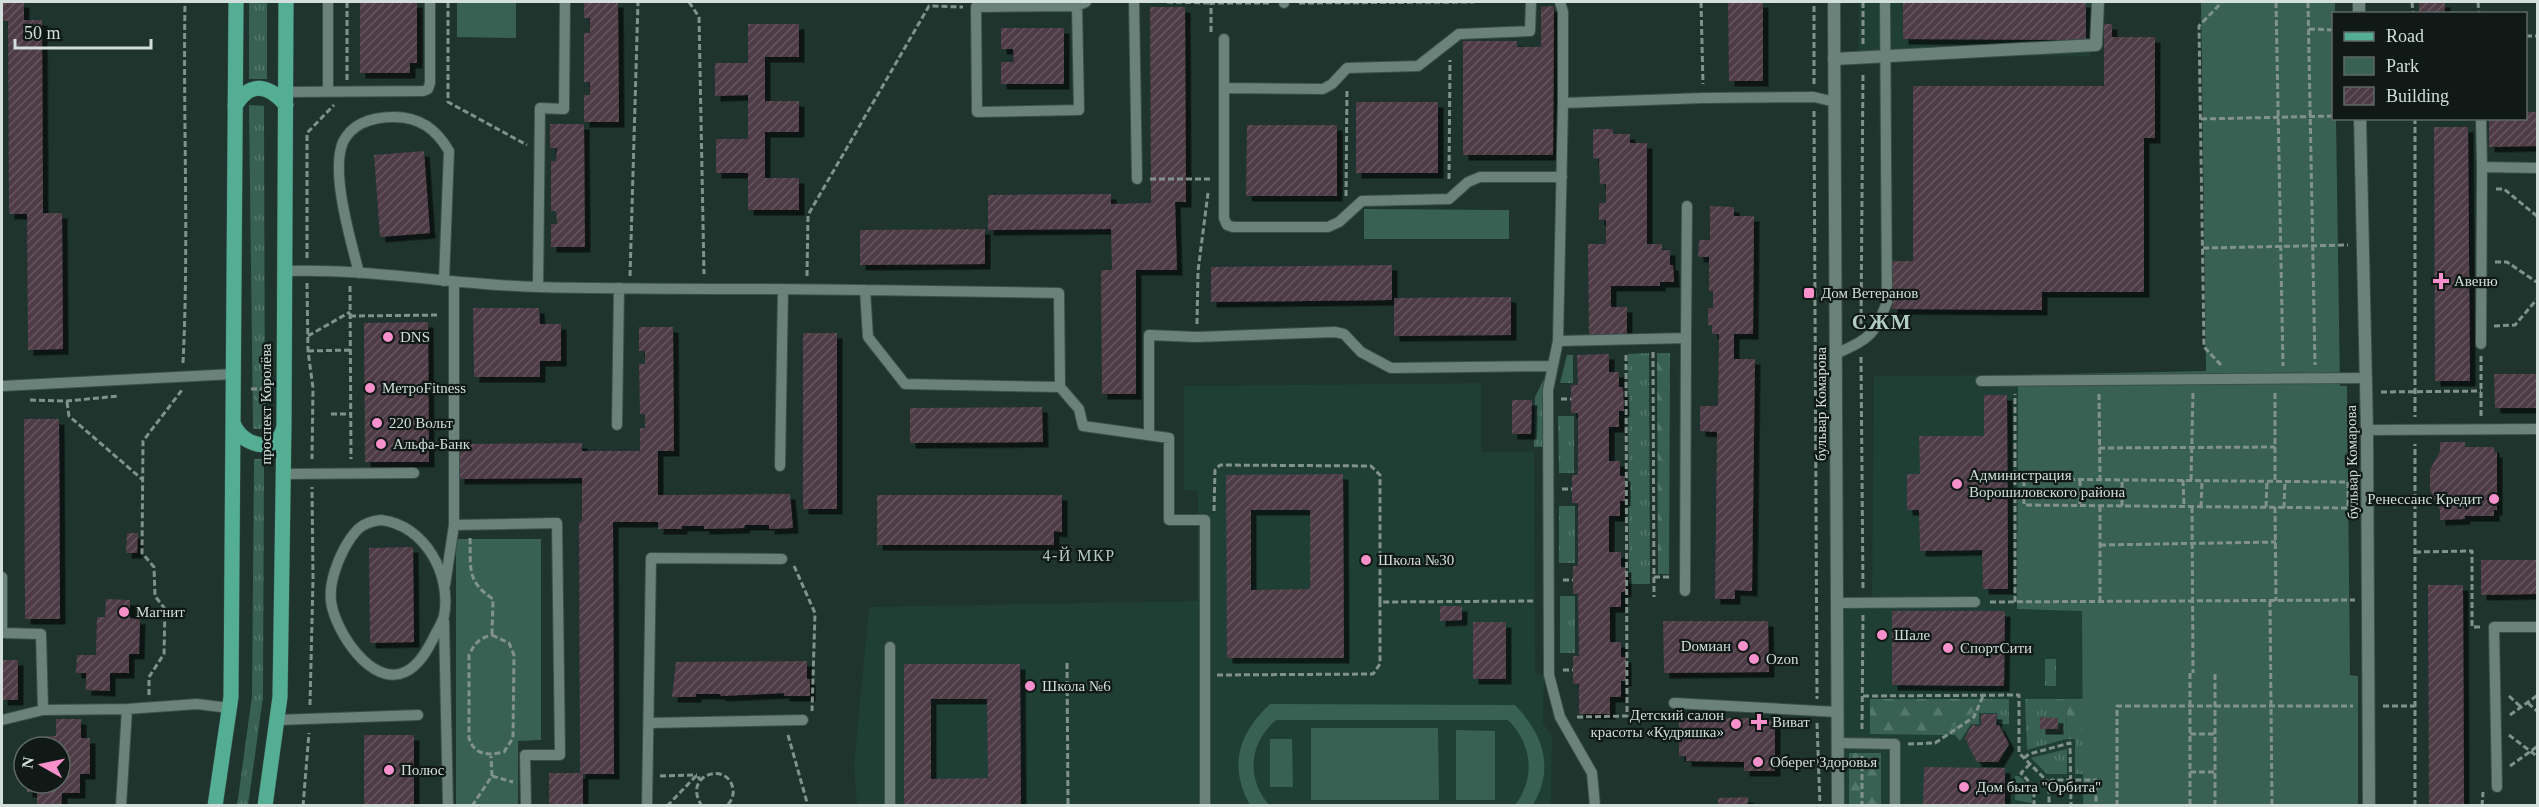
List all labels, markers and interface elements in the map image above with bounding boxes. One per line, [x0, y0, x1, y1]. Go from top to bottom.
scale bar [15, 12, 152, 50]
legend [2332, 12, 2527, 120]
text: 50 m [24, 23, 61, 43]
text: Road [2386, 26, 2424, 46]
text: Park [2386, 56, 2419, 76]
text: Building [2386, 86, 2449, 106]
marker: Авеню [2432, 272, 2450, 290]
place label: Авеню [2454, 273, 2498, 289]
place label: Дом Ветеранов [1821, 285, 1918, 301]
marker: Дом Ветеранов [1802, 286, 1816, 300]
district label: СЖМ [1852, 310, 1912, 334]
place label: DNS [400, 329, 430, 345]
marker: DNS [381, 330, 395, 344]
street label: проспект Королёва [258, 343, 274, 465]
street label: бульвар Комарова [1813, 347, 1829, 461]
place label: МетроFitness [382, 380, 466, 396]
marker: МетроFitness [363, 381, 377, 395]
street label: бульвар Комарова [2343, 404, 2361, 519]
place label: 220 Вольт [389, 415, 453, 431]
marker: 220 Вольт [370, 416, 384, 430]
place label: Альфа-Банк [393, 436, 471, 452]
marker: Альфа-Банк [374, 437, 388, 451]
place label: Администрация Ворошиловского района [1969, 467, 2125, 500]
marker: Администрация Ворошиловского района [1950, 477, 1964, 491]
place label: Ренессанс Кредит [2367, 491, 2482, 507]
marker: Ренессанс Кредит [2487, 492, 2501, 506]
district label: 4-Й МКР [1042, 546, 1116, 564]
place label: Школа №30 [1378, 552, 1454, 568]
marker: Школа №30 [1359, 553, 1373, 567]
place label: Магнит [136, 604, 185, 620]
marker: Магнит [117, 605, 131, 619]
place label: Шале [1894, 627, 1930, 643]
marker: Шале [1875, 628, 1889, 642]
place label: Dомиан [1681, 638, 1731, 654]
marker: Dомиан [1736, 639, 1750, 653]
place label: СпортСити [1960, 640, 2032, 656]
marker: СпортСити [1941, 641, 1955, 655]
place label: Ozon [1766, 651, 1799, 667]
marker: Ozon [1747, 652, 1761, 666]
place label: Школа №6 [1042, 678, 1111, 694]
marker: Школа №6 [1023, 679, 1037, 693]
place label: Детский салон красоты «Кудряшка» [1590, 707, 1724, 740]
marker: Виват [1750, 713, 1768, 731]
place label: Виват [1772, 714, 1810, 730]
marker: Детский салон красоты «Кудряшка» [1729, 717, 1743, 731]
north arrow [12, 735, 72, 795]
place label: Оберег Здоровья [1770, 754, 1877, 770]
text: N [18, 755, 37, 770]
marker: Оберег Здоровья [1751, 755, 1765, 769]
place label: Полюс [401, 762, 445, 778]
marker: Полюс [382, 763, 396, 777]
place label: Дом быта "Орбита" [1976, 779, 2101, 795]
marker: Дом быта "Орбита" [1957, 780, 1971, 794]

